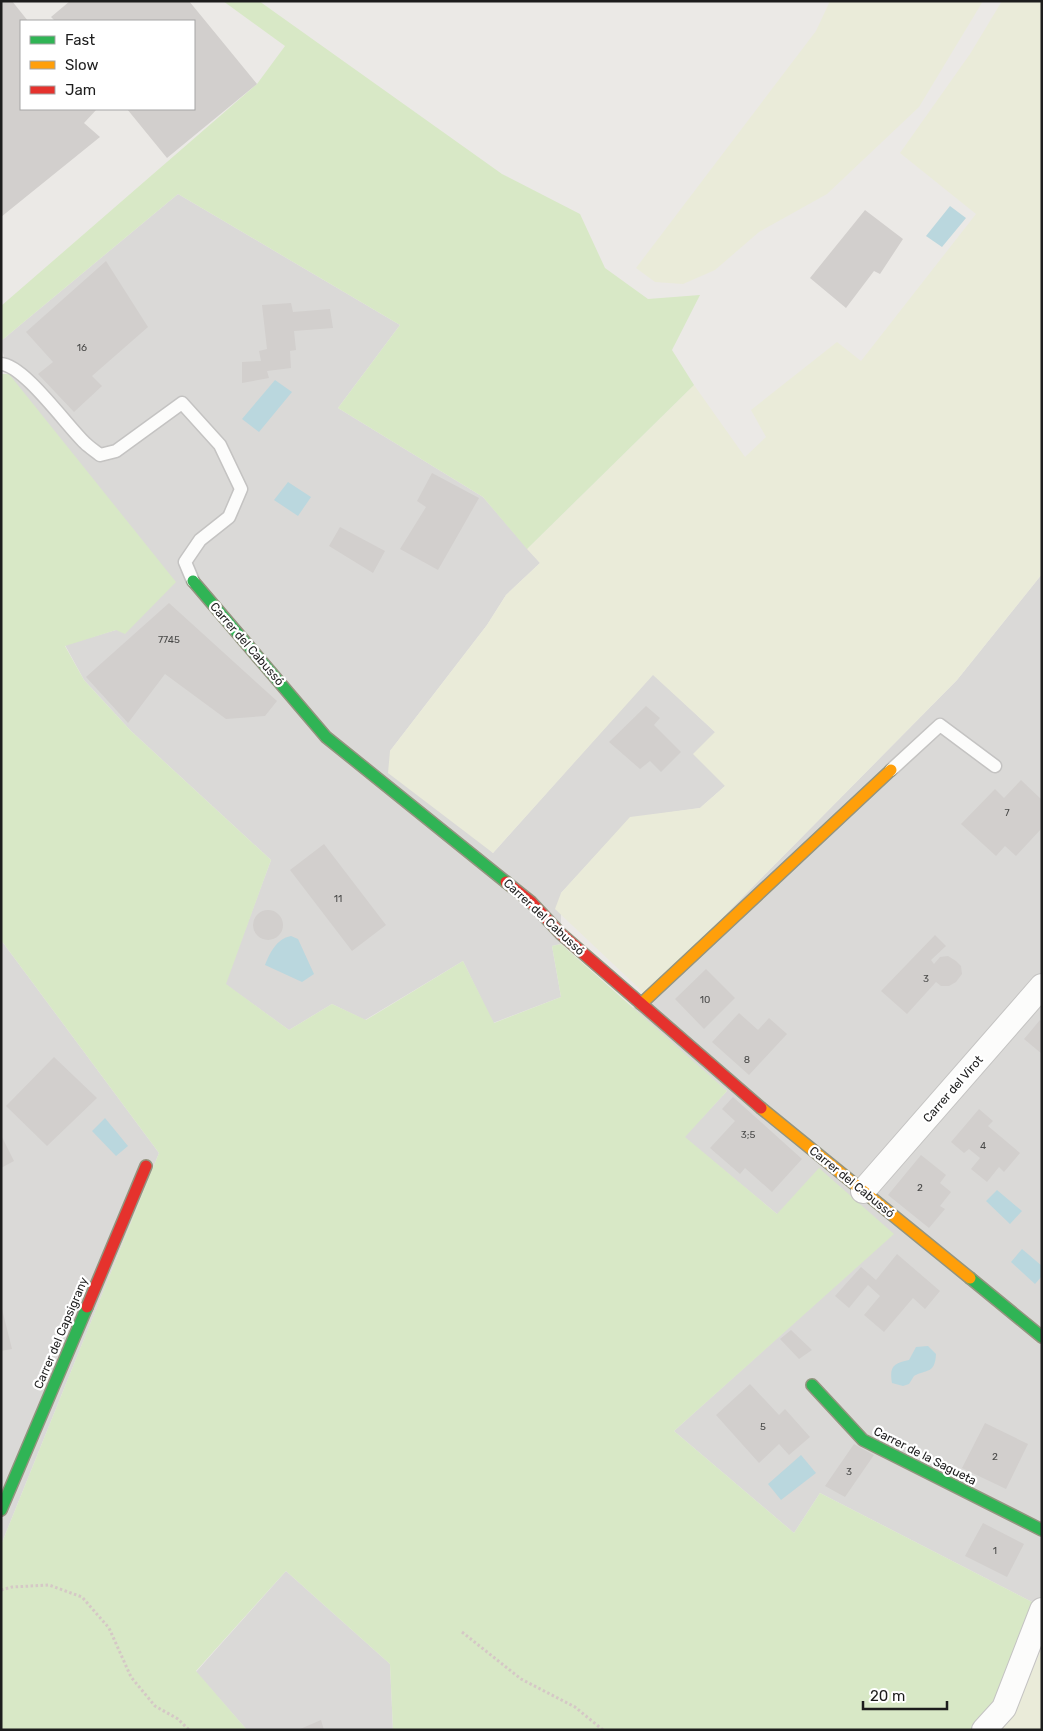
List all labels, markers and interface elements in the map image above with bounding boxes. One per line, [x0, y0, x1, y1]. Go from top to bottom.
legend [20, 20, 195, 110]
text: Fast [65, 31, 95, 49]
text: Slow [65, 56, 98, 74]
text: Jam [65, 81, 96, 99]
house number: 16 [77, 342, 87, 354]
street label: Carrer del Cabussó [207, 600, 287, 688]
house number: 7745 [158, 634, 180, 646]
house number: 7 [1004, 807, 1010, 819]
street label: Carrer del Cabussó [501, 876, 587, 958]
house number: 11 [334, 893, 342, 905]
house number: 3 [923, 973, 929, 985]
house number: 10 [700, 994, 710, 1006]
street label: Carrer del Virot [920, 1053, 986, 1125]
house number: 8 [744, 1054, 750, 1066]
house number: 3;5 [741, 1129, 755, 1141]
house number: 4 [980, 1140, 986, 1152]
street label: Carrer del Cabussó [807, 1143, 897, 1221]
house number: 2 [917, 1182, 923, 1194]
street label: Carrer del Capsigrany [31, 1275, 91, 1391]
house number: 5 [760, 1421, 766, 1433]
street label: Carrer de la Sagueta [871, 1424, 979, 1488]
house number: 2 [992, 1451, 998, 1463]
house number: 3 [846, 1466, 852, 1478]
house number: 1 [993, 1545, 997, 1557]
scale bar [863, 1678, 947, 1710]
text: 20 m [870, 1687, 905, 1705]

